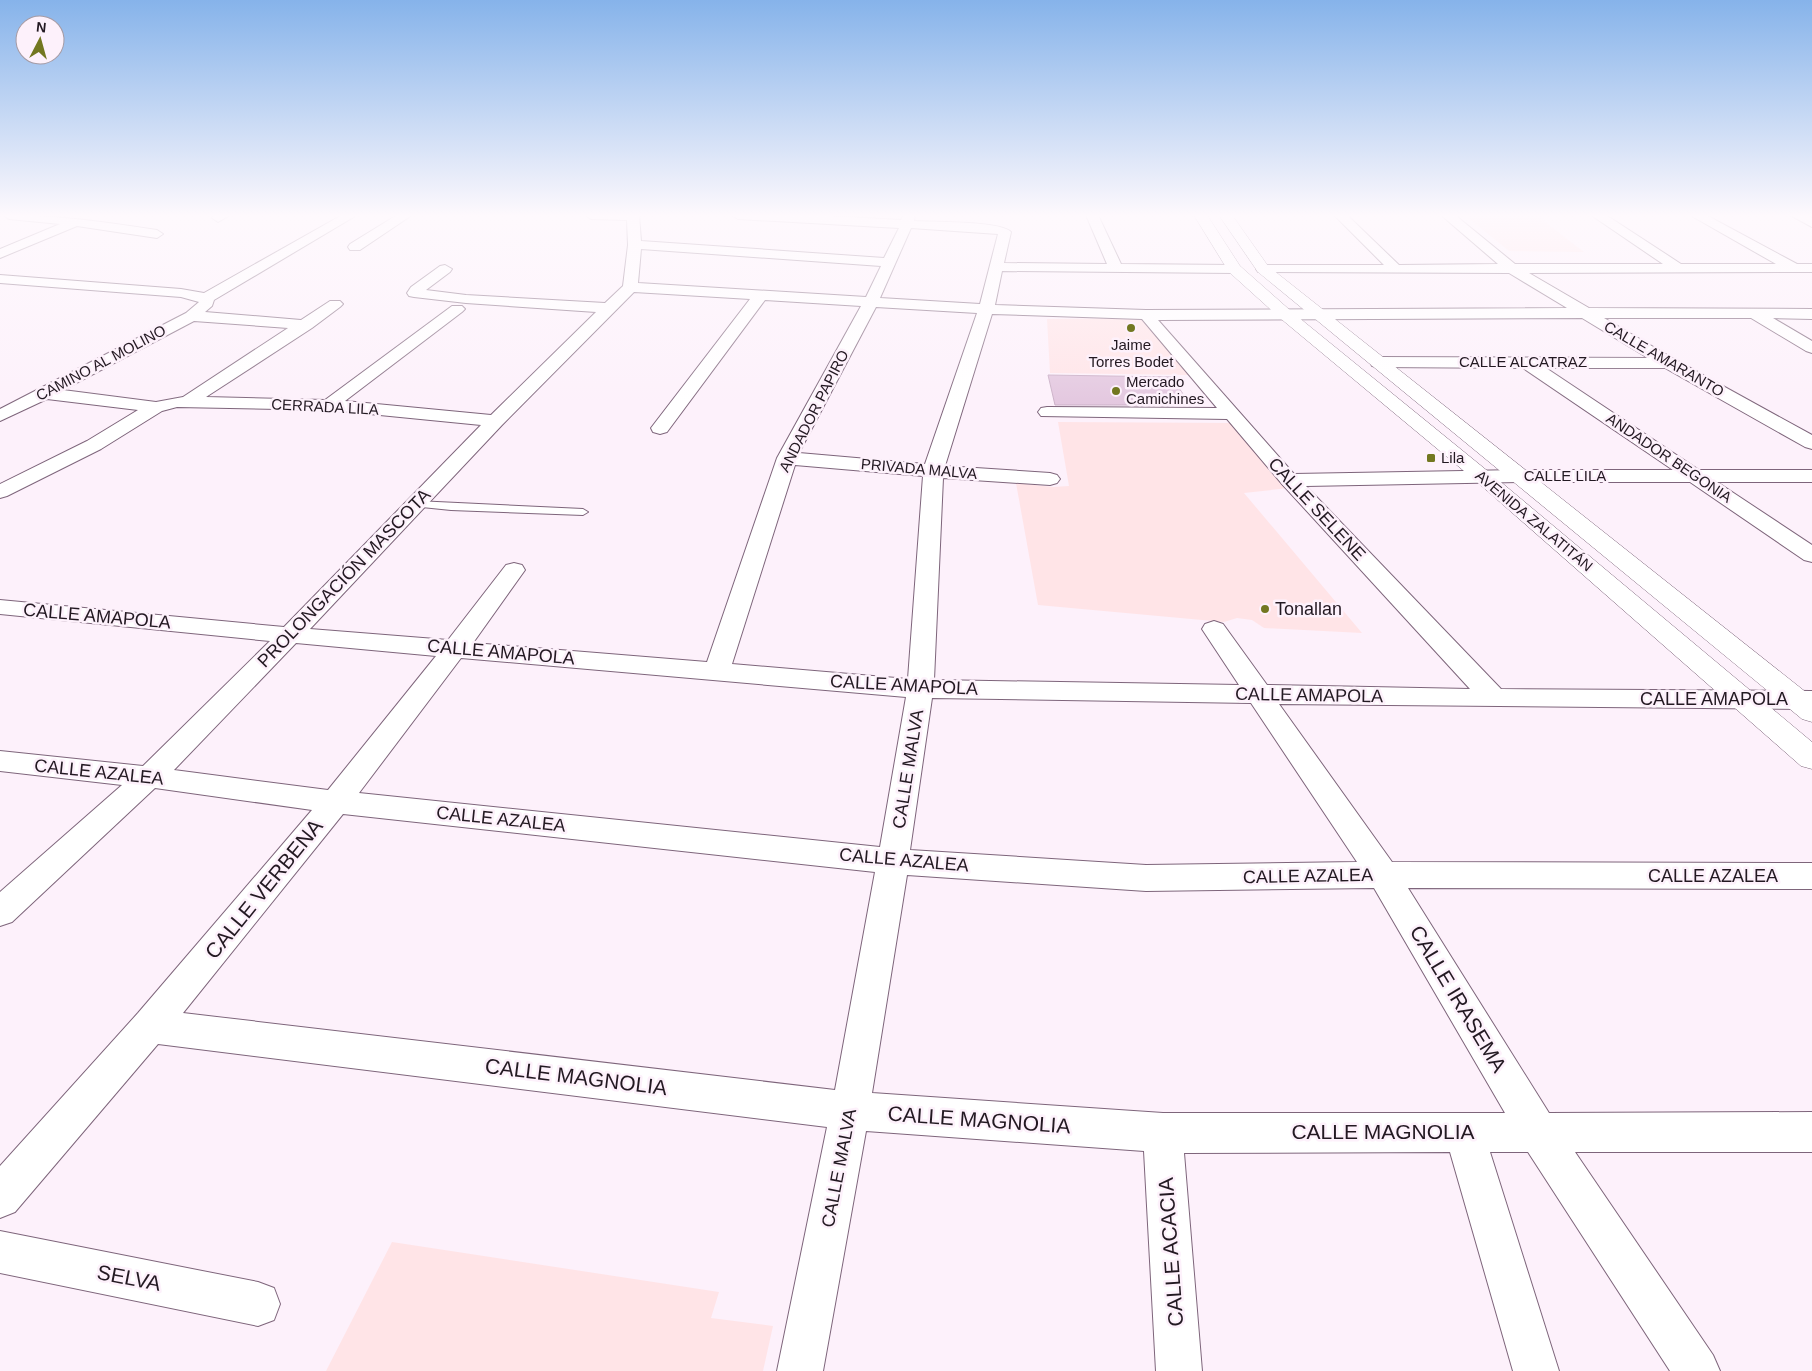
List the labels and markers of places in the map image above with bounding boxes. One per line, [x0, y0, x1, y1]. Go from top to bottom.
marker: Jaime Torres Bodet [1125, 322, 1137, 334]
place label: Jaime Torres Bodet [1088, 336, 1174, 370]
place label: Mercado Camichines [1126, 373, 1204, 407]
marker: Mercado Camichines [1110, 385, 1122, 397]
place label: Lila [1441, 449, 1465, 466]
marker: Lila [1425, 452, 1437, 464]
place label: Tonallan [1275, 599, 1342, 619]
marker: Tonallan [1259, 603, 1271, 615]

